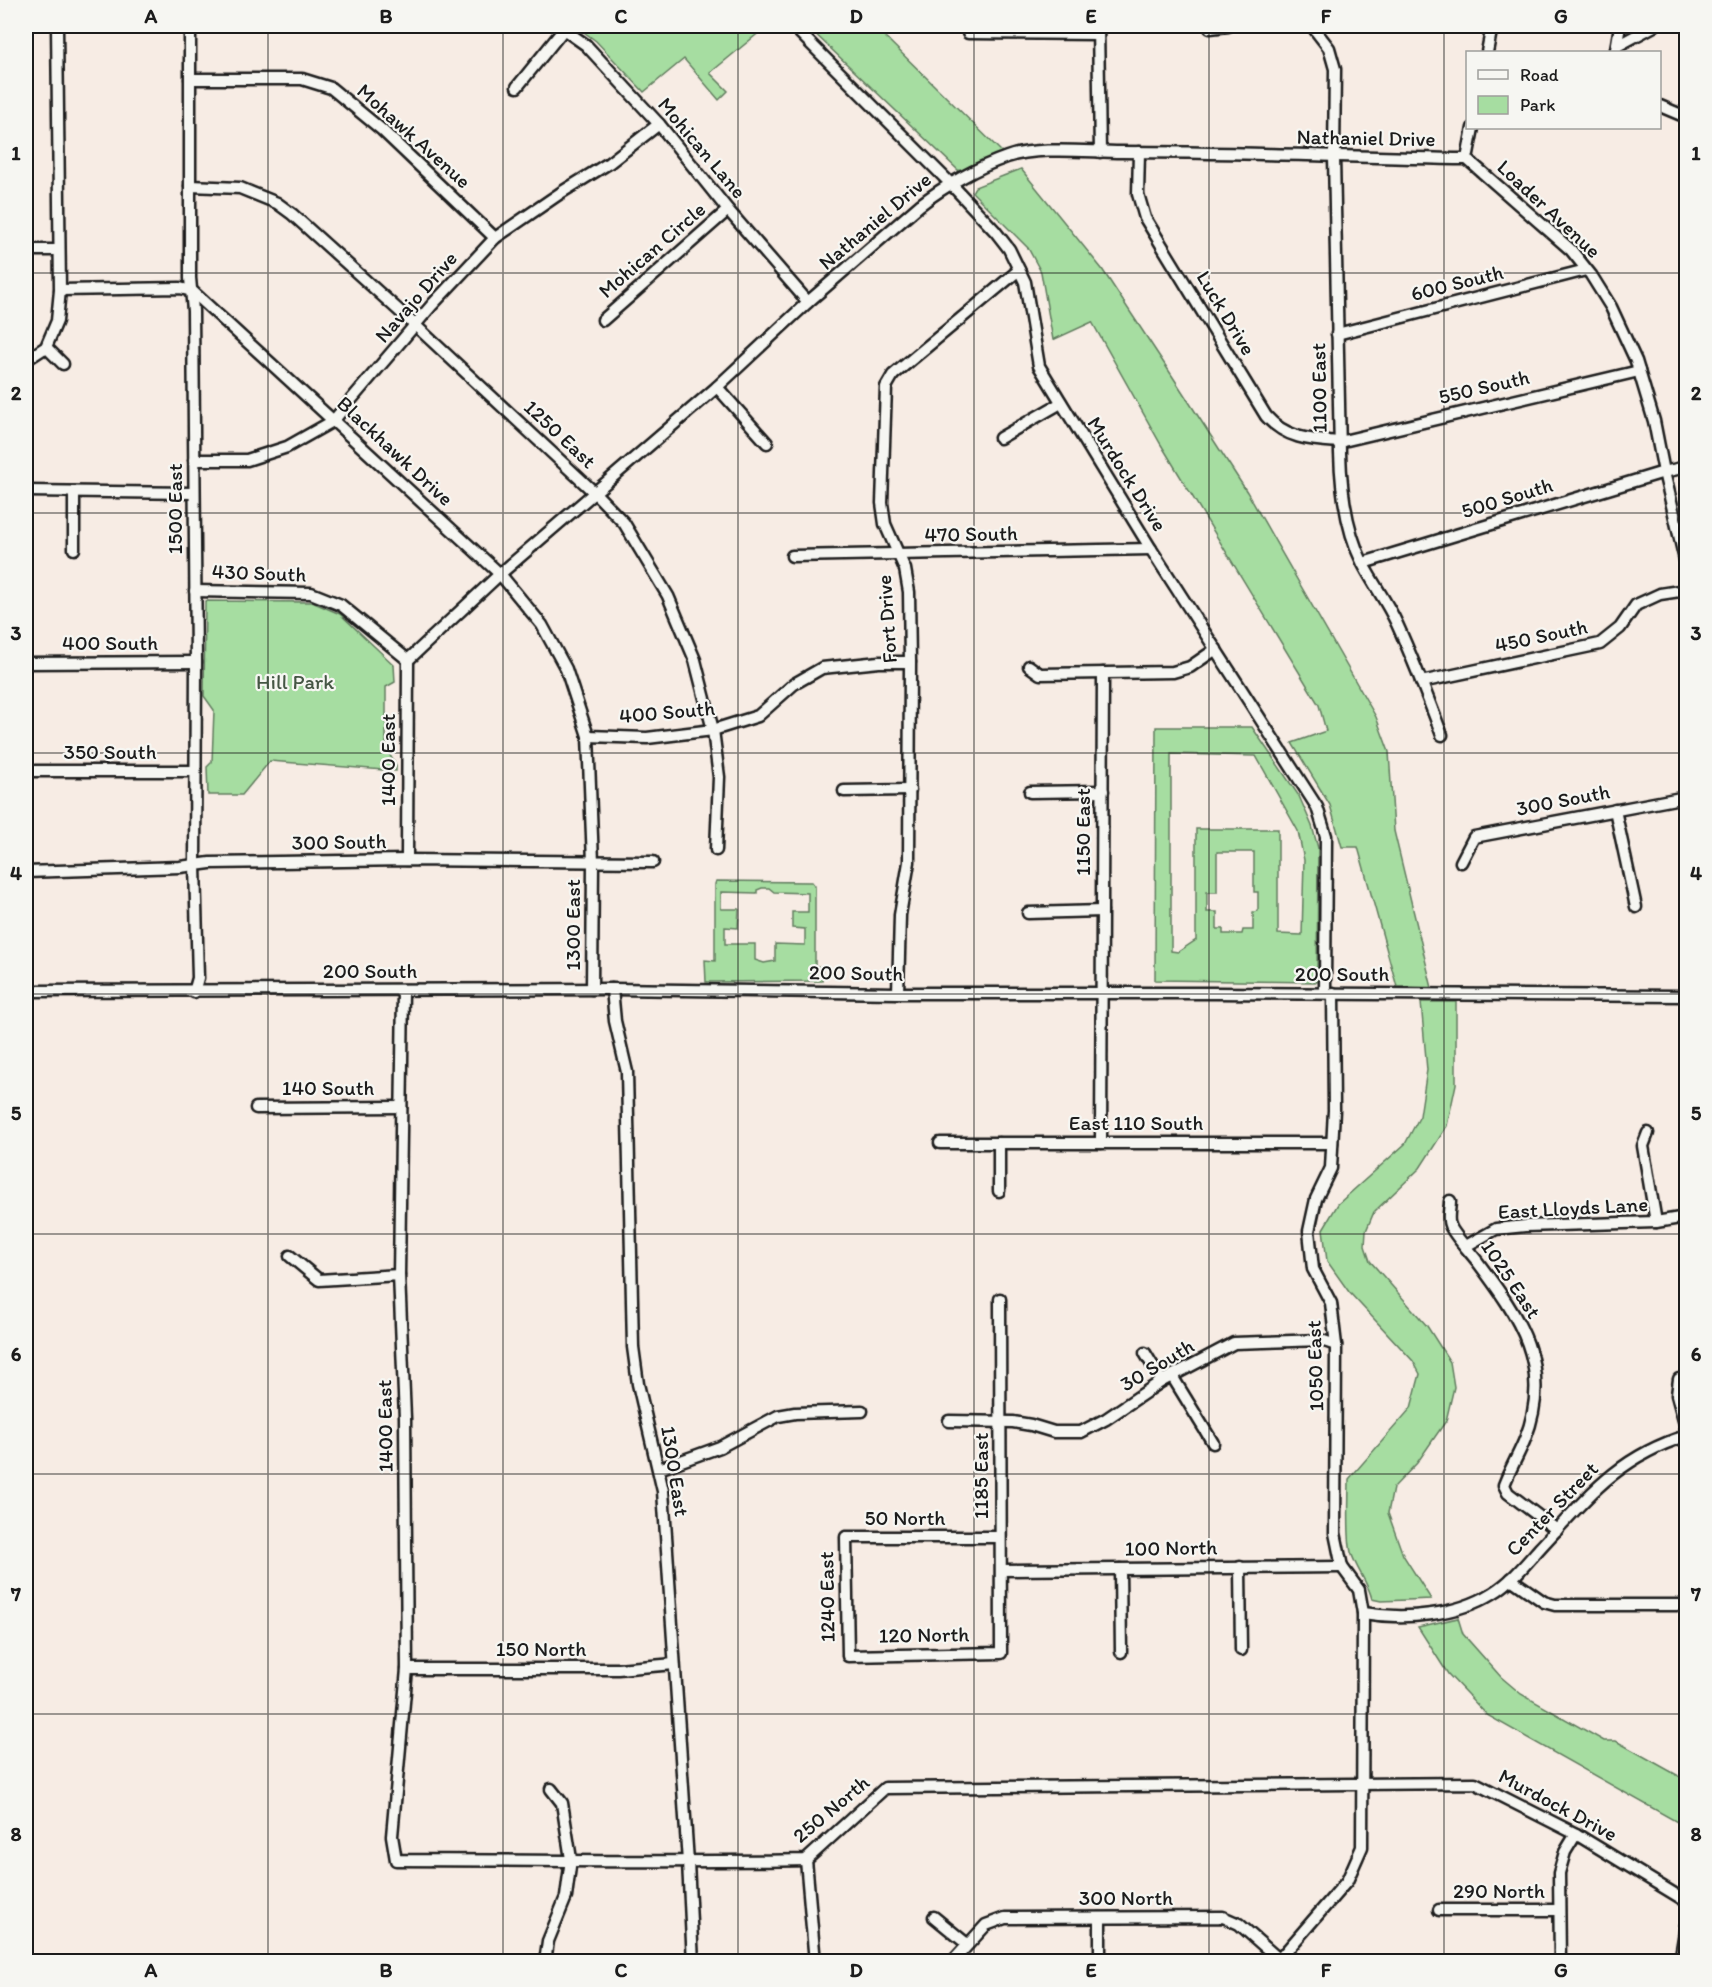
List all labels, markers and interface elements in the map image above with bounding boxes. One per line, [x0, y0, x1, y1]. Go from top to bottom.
text: A [144, 4, 158, 28]
text: B [380, 4, 393, 28]
text: C [615, 4, 628, 28]
text: D [849, 4, 863, 28]
text: E [1085, 4, 1097, 28]
text: F [1321, 4, 1332, 28]
text: G [1554, 4, 1568, 28]
legend [1466, 51, 1661, 129]
text: Road [1520, 64, 1559, 86]
street label: Mohawk Avenue [352, 78, 476, 193]
street label: Mohican Lane [653, 92, 752, 203]
text: Park [1520, 94, 1555, 116]
street label: Nathaniel Drive [1296, 124, 1436, 151]
text: 1 [11, 141, 21, 165]
text: 1 [1691, 141, 1701, 165]
street label: Loader Avenue [1492, 154, 1606, 263]
street label: Nathaniel Drive [813, 166, 936, 275]
street label: Mohican Circle [593, 196, 710, 303]
street label: Navajo Drive [369, 246, 462, 348]
street label: 600 South [1408, 259, 1506, 306]
street label: Luck Drive [1191, 266, 1261, 360]
street label: 1100 East [1305, 343, 1332, 433]
street label: 550 South [1436, 364, 1532, 409]
text: 2 [11, 381, 22, 405]
text: 2 [1691, 381, 1702, 405]
street label: Blackhawk Drive [332, 390, 459, 511]
street label: 1250 East [519, 394, 602, 473]
street label: Murdock Drive [1082, 412, 1173, 536]
street label: 1500 East [162, 463, 187, 555]
street label: 500 South [1458, 472, 1556, 523]
street label: 470 South [924, 520, 1018, 547]
street label: 430 South [211, 558, 307, 587]
street label: Fort Drive [871, 574, 902, 664]
street label: 450 South [1492, 613, 1590, 658]
text: 3 [11, 621, 22, 645]
text: 3 [1691, 621, 1702, 645]
street label: 400 South [62, 630, 158, 655]
park label: Hill Park [256, 669, 334, 694]
street label: 400 South [618, 695, 716, 728]
street label: 1400 East [375, 714, 400, 806]
street label: 350 South [64, 739, 157, 764]
street label: 300 South [1514, 778, 1612, 821]
street label: 1150 East [1070, 788, 1095, 876]
street label: 300 South [291, 828, 387, 855]
text: 4 [10, 861, 22, 885]
text: 4 [1690, 861, 1702, 885]
street label: 1300 East [560, 879, 585, 971]
street label: 200 South [323, 958, 417, 983]
street label: 200 South [809, 959, 904, 986]
street label: 200 South [1295, 961, 1389, 986]
street label: 140 South [282, 1075, 375, 1100]
text: 5 [11, 1101, 22, 1125]
text: 5 [1691, 1101, 1702, 1125]
street label: East 110 South [1069, 1110, 1203, 1135]
street label: East Lloyds Lane [1497, 1191, 1649, 1224]
street label: 1025 East [1476, 1235, 1547, 1323]
street label: 1050 East [1300, 1320, 1329, 1412]
street label: 30 South [1115, 1333, 1198, 1396]
text: 6 [11, 1342, 22, 1366]
text: 6 [1691, 1342, 1702, 1366]
street label: 1400 East [371, 1379, 398, 1473]
street label: 1300 East [656, 1424, 695, 1518]
street label: 1185 East [968, 1433, 993, 1519]
street label: Center Street [1500, 1456, 1603, 1561]
street label: 50 North [865, 1505, 945, 1530]
street label: 100 North [1124, 1534, 1218, 1561]
street label: 1240 East [813, 1551, 840, 1643]
text: 7 [10, 1582, 21, 1606]
text: 7 [1690, 1582, 1701, 1606]
street label: 120 North [878, 1621, 970, 1648]
street label: 150 North [496, 1636, 586, 1661]
street label: Murdock Drive [1495, 1763, 1622, 1846]
street label: 250 North [787, 1769, 874, 1848]
text: 8 [11, 1822, 22, 1846]
text: 8 [1691, 1822, 1702, 1846]
street label: 290 North [1453, 1878, 1545, 1903]
street label: 300 North [1079, 1885, 1173, 1910]
text: A [144, 1958, 158, 1982]
text: B [380, 1958, 393, 1982]
text: C [615, 1958, 628, 1982]
text: D [849, 1958, 863, 1982]
text: E [1085, 1958, 1097, 1982]
text: F [1321, 1958, 1332, 1982]
text: G [1554, 1958, 1568, 1982]

